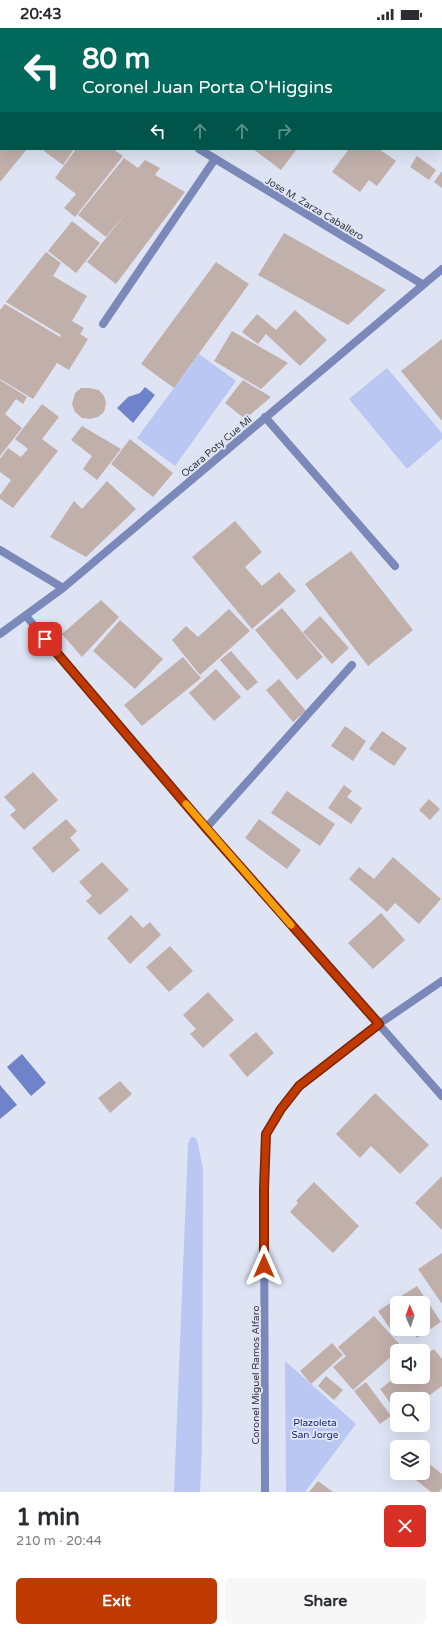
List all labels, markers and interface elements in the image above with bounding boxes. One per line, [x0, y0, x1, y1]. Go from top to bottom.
text: 20:43 [20, 5, 62, 23]
text: 80 m [82, 42, 150, 76]
icon: left [16, 44, 68, 96]
text: Coronel Juan Porta O'Higgins [82, 76, 333, 98]
icon: left [147, 120, 169, 142]
icon: ahead [189, 120, 211, 142]
icon: ahead [231, 120, 253, 142]
icon: right [273, 120, 295, 142]
street label: Jose M. Zarza Caballero [263, 175, 366, 243]
street label: Ocara Poty Cue Mi [179, 414, 254, 480]
pin [28, 622, 62, 656]
icon: arrive [34, 628, 56, 650]
position arrow [243, 1245, 285, 1287]
north arrow [390, 1296, 430, 1336]
map controls [390, 1296, 430, 1480]
street label: Coronel Miguel Ramos Alfaro [250, 1306, 262, 1445]
button: sound [390, 1344, 430, 1384]
button: search [390, 1392, 430, 1432]
park label: Plazoleta San Jorge [292, 1417, 339, 1441]
button: layers [390, 1440, 430, 1480]
text: 1 min [16, 1503, 80, 1532]
button: close [384, 1505, 426, 1547]
text: 210 m · 20:44 [16, 1533, 102, 1549]
button: Exit [16, 1578, 217, 1624]
button: Share [225, 1578, 426, 1624]

